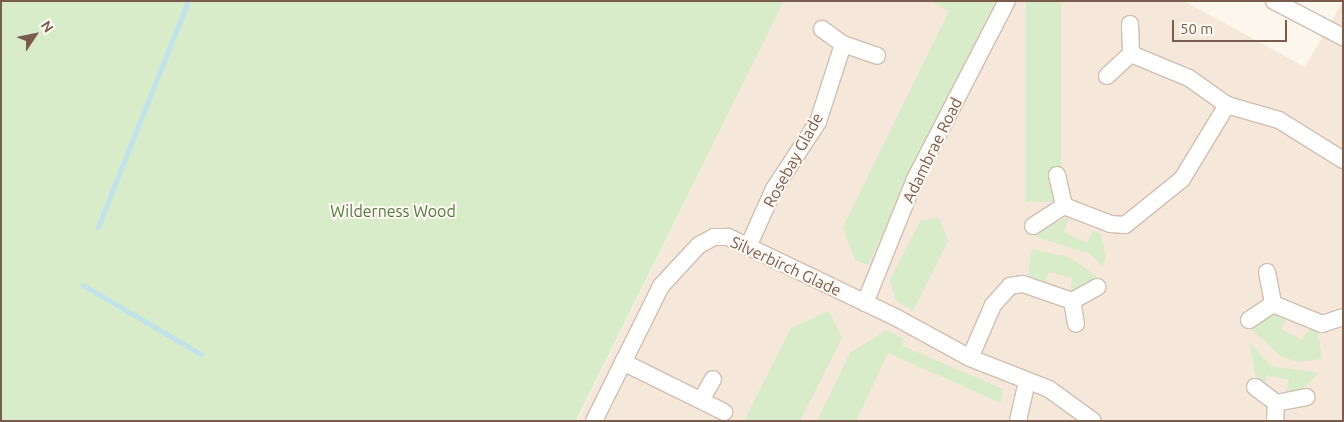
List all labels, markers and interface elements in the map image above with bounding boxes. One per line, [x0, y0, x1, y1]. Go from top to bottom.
north arrow [10, 10, 60, 60]
scale bar [1174, 10, 1289, 42]
text: N [38, 18, 57, 35]
text: 50 m [1180, 20, 1213, 37]
street label: Adambrae Road [898, 94, 966, 206]
street label: Rosebay Glade [759, 109, 827, 211]
park label: Wilderness Wood [330, 201, 456, 221]
street label: Silverbirch Glade [728, 232, 844, 300]

